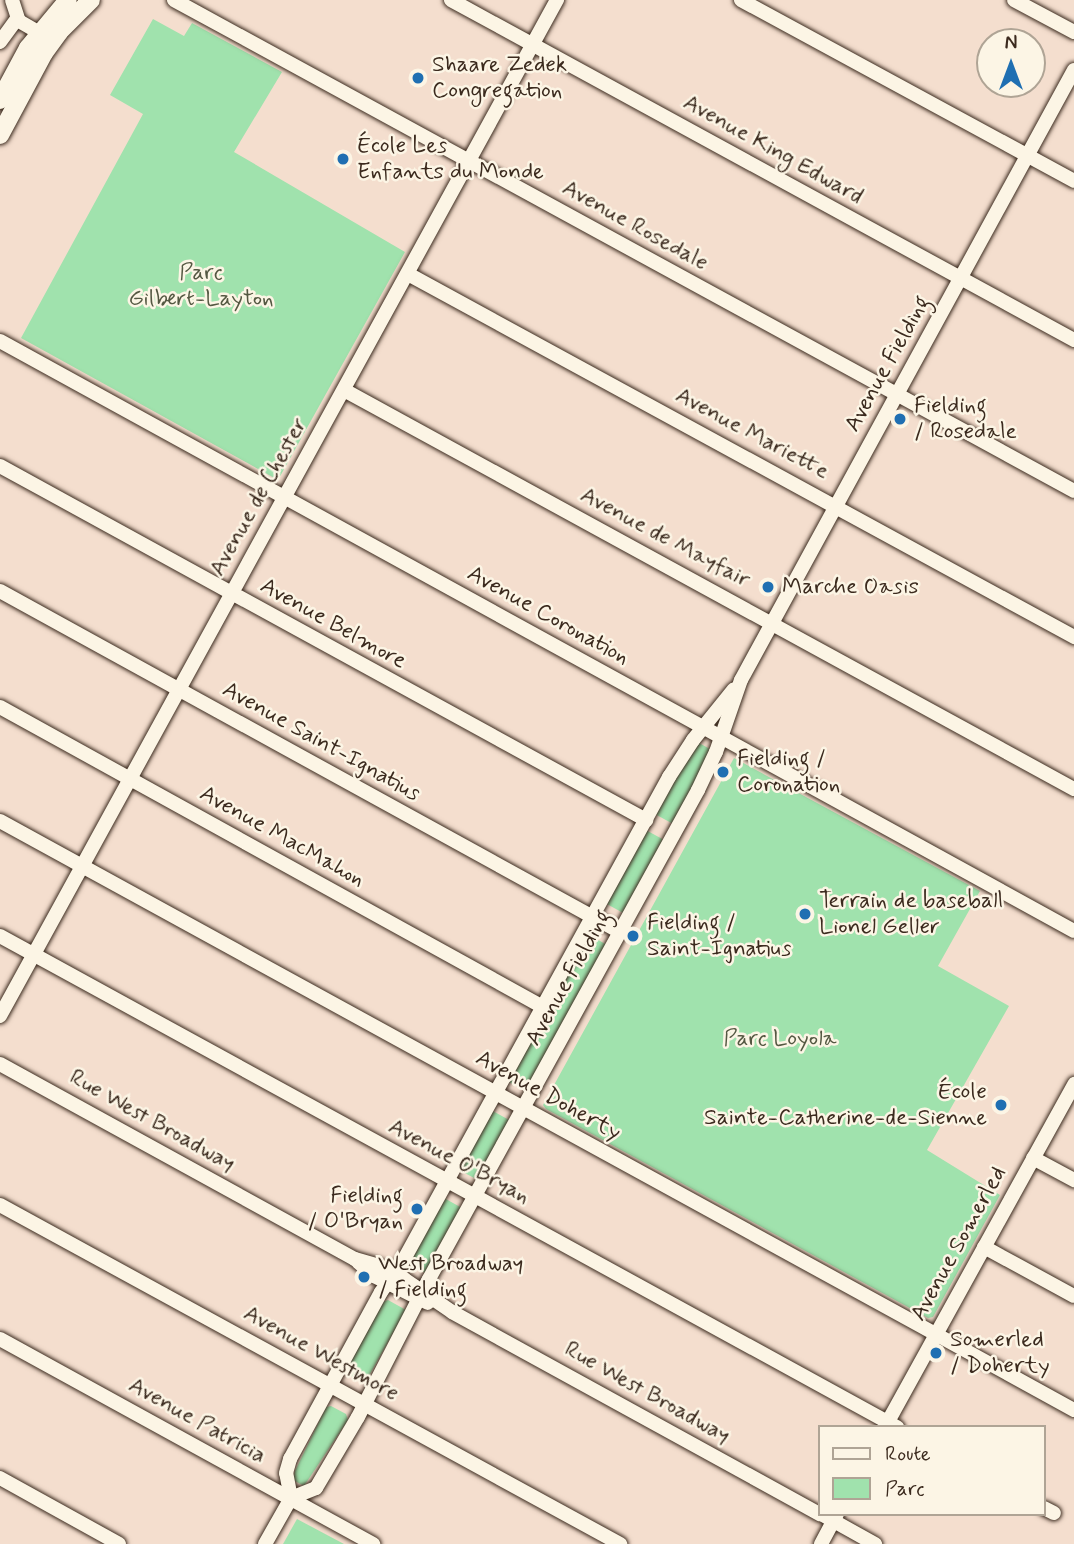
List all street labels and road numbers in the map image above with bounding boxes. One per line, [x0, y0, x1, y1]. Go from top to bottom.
street label: Avenue King Edward [678, 89, 868, 211]
street label: Avenue Rosedale [556, 174, 714, 278]
street label: Avenue Fielding [839, 291, 937, 437]
street label: Avenue Mariette [670, 382, 834, 486]
street label: Avenue de Chester [203, 410, 315, 584]
street label: Avenue de Mayfair [577, 482, 753, 594]
street label: Avenue Coronation [462, 560, 634, 672]
street label: Avenue Belmore [255, 572, 411, 676]
street label: Avenue Saint-Ignatius [217, 676, 425, 808]
street label: Avenue MacMahon [195, 781, 369, 893]
street label: Avenue Fielding [520, 905, 618, 1051]
street label: Avenue Doherty [471, 1045, 625, 1147]
street label: Rue West Broadway [64, 1064, 240, 1178]
street label: Avenue O'Bryan [383, 1113, 535, 1211]
street label: Avenue Somerled [905, 1162, 1013, 1326]
street label: Avenue Westmore [238, 1300, 404, 1408]
street label: Rue West Broadway [559, 1336, 735, 1450]
street label: Avenue Patricia [123, 1372, 271, 1470]

